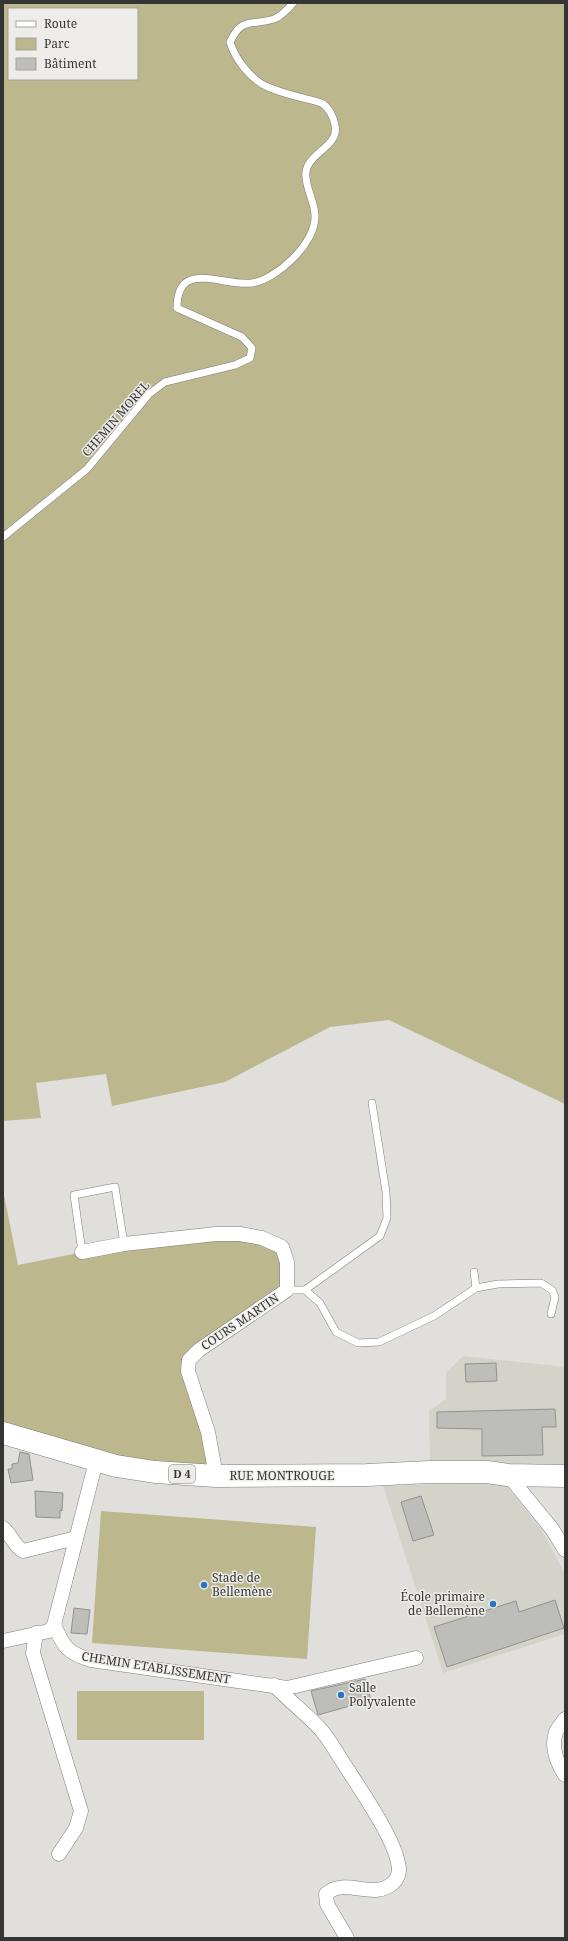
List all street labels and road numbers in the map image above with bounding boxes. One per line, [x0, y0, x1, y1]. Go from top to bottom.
street label: CHEMIN MOREL [78, 377, 153, 460]
street label: COURS MARTIN [197, 1289, 282, 1354]
road number: D 4 [169, 1465, 195, 1483]
street label: RUE MONTROUGE [230, 1467, 334, 1484]
street label: CHEMIN ETABLISSEMENT [80, 1647, 232, 1688]

